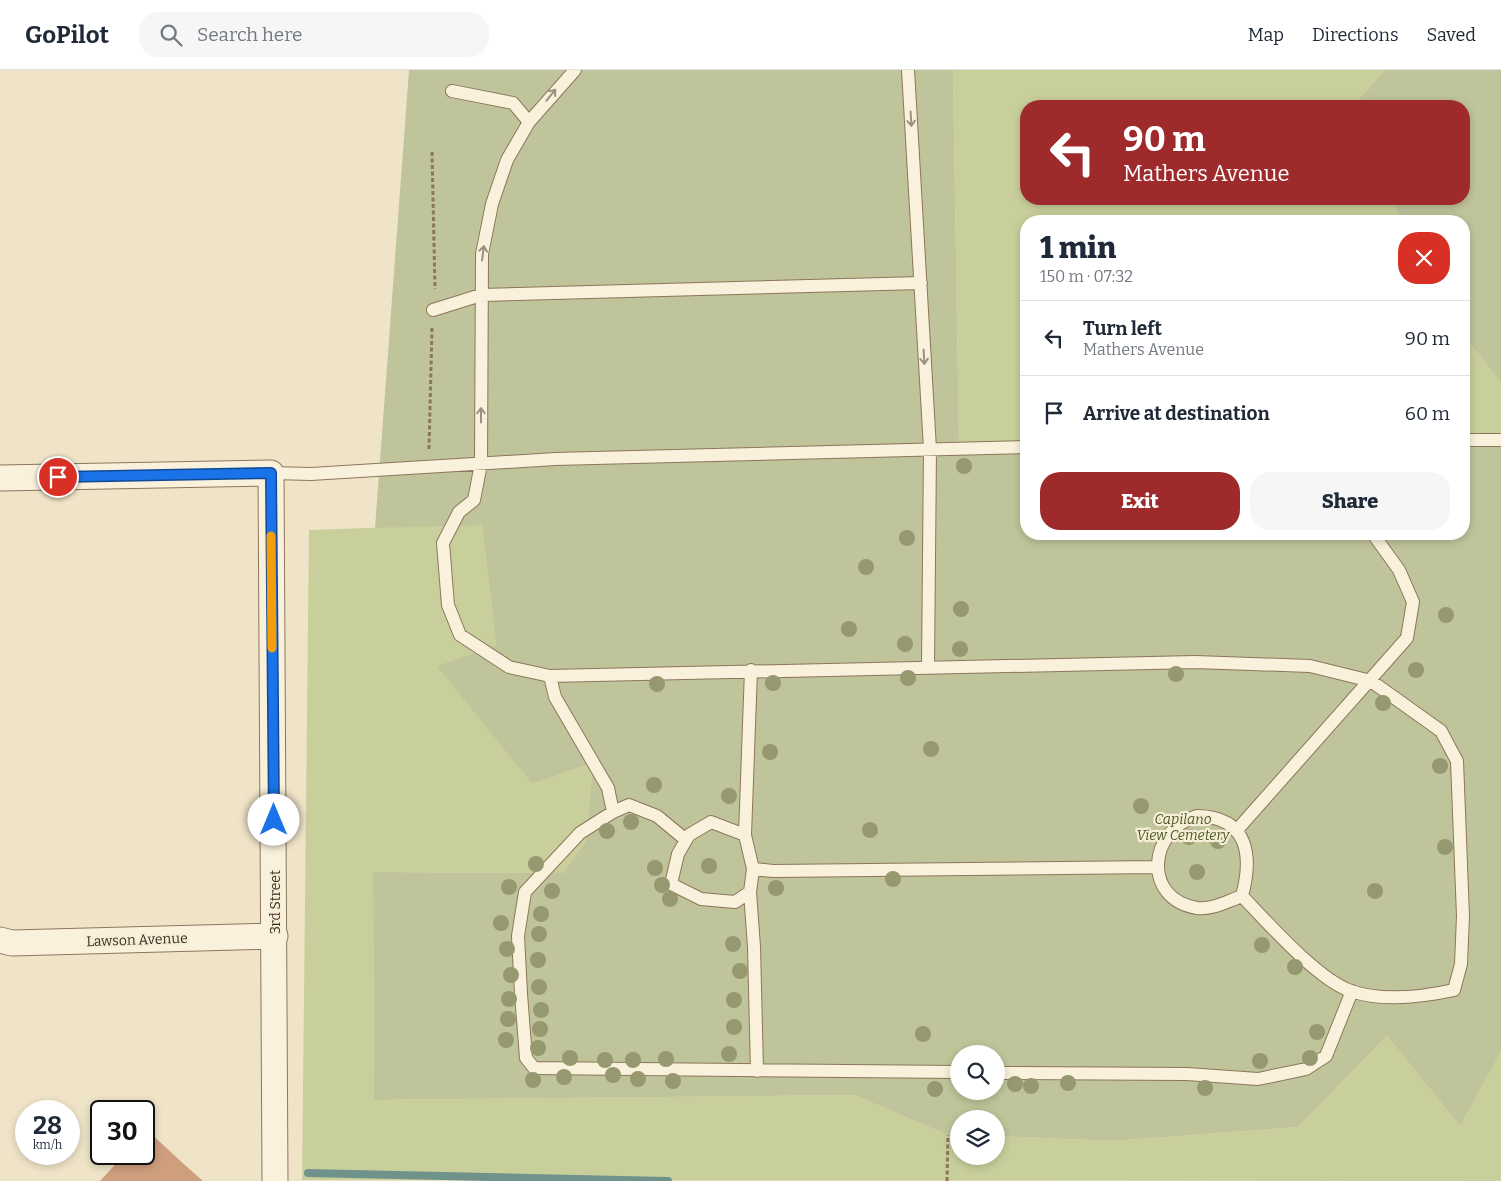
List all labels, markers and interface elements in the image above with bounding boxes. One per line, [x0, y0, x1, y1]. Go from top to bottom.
search box [139, 12, 489, 57]
text: GoPilot [25, 21, 109, 49]
icon: search [157, 21, 185, 49]
text: Search here [197, 23, 303, 46]
text: Map [1248, 24, 1284, 46]
text: Directions [1312, 24, 1399, 46]
text: Saved [1427, 24, 1476, 46]
one-way arrow [546, 89, 557, 102]
one-way arrow [906, 110, 915, 126]
text: 90 m [1123, 118, 1206, 160]
icon: left [1040, 120, 1105, 185]
text: Mathers Avenue [1123, 160, 1289, 187]
text: 1 min [1040, 230, 1116, 266]
button: close [1398, 232, 1450, 284]
one-way arrow [478, 245, 488, 261]
text: 150 m · 07:32 [1040, 267, 1133, 286]
text: Turn left [1083, 317, 1162, 340]
icon: left [1040, 324, 1068, 352]
text: 90 m [1405, 327, 1450, 350]
text: Mathers Avenue [1083, 340, 1204, 359]
one-way arrow [920, 348, 929, 364]
icon: arrive [1040, 399, 1068, 427]
text: Arrive at destination [1083, 402, 1270, 425]
text: 60 m [1405, 402, 1450, 425]
one-way arrow [476, 407, 486, 424]
pin [37, 456, 79, 498]
icon: arrive [44, 463, 72, 491]
button: Exit [1040, 472, 1240, 530]
button: Share [1250, 472, 1450, 530]
position arrow [247, 793, 299, 845]
park label: Capilano View Cemetery [1137, 811, 1230, 844]
street label: 3rd Street [267, 870, 284, 934]
street label: Lawson Avenue [86, 930, 188, 950]
map controls [950, 1045, 1005, 1165]
button: search [950, 1045, 1005, 1100]
speed limit sign: 30 [90, 1100, 155, 1165]
button: layers [950, 1110, 1005, 1165]
text: 28 [33, 1111, 62, 1141]
text: km/h [33, 1138, 62, 1152]

